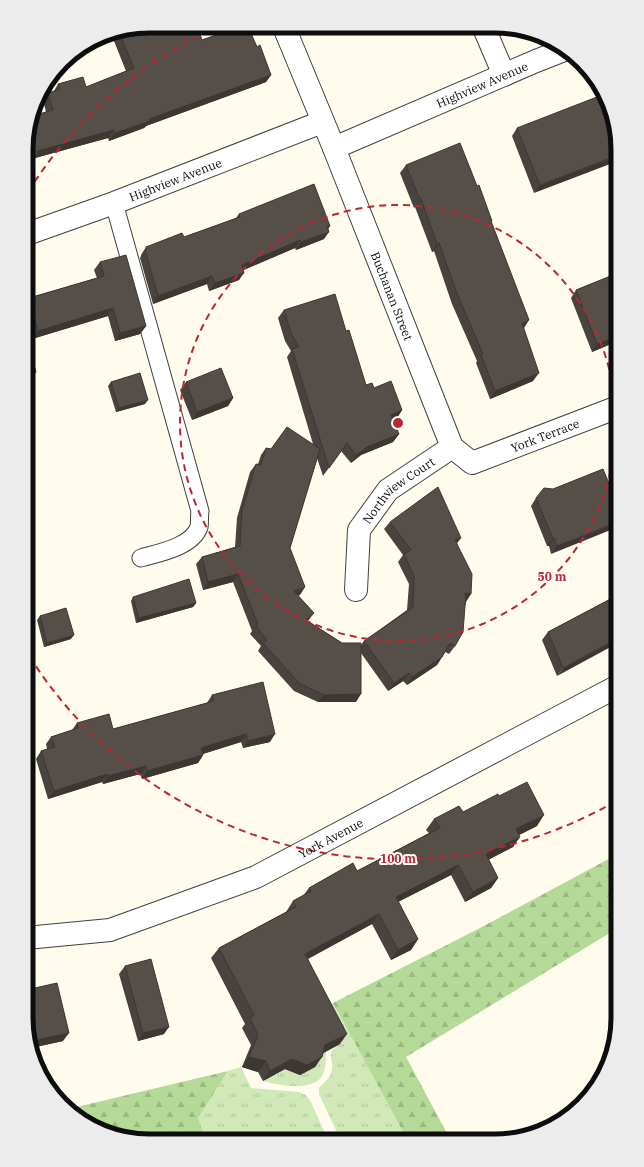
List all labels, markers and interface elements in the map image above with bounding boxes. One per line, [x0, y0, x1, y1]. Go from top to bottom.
street label: Highview Avenue [434, 58, 530, 111]
street label: Highview Avenue [127, 154, 224, 204]
street label: Buchanan Street [368, 249, 417, 342]
street label: York Terrace [508, 415, 581, 455]
centre of rings [391, 416, 405, 430]
street label: Northview Court [359, 454, 437, 526]
text: 50 m [538, 569, 567, 584]
street label: York Avenue [296, 814, 365, 861]
text: 100 m [380, 851, 416, 866]

